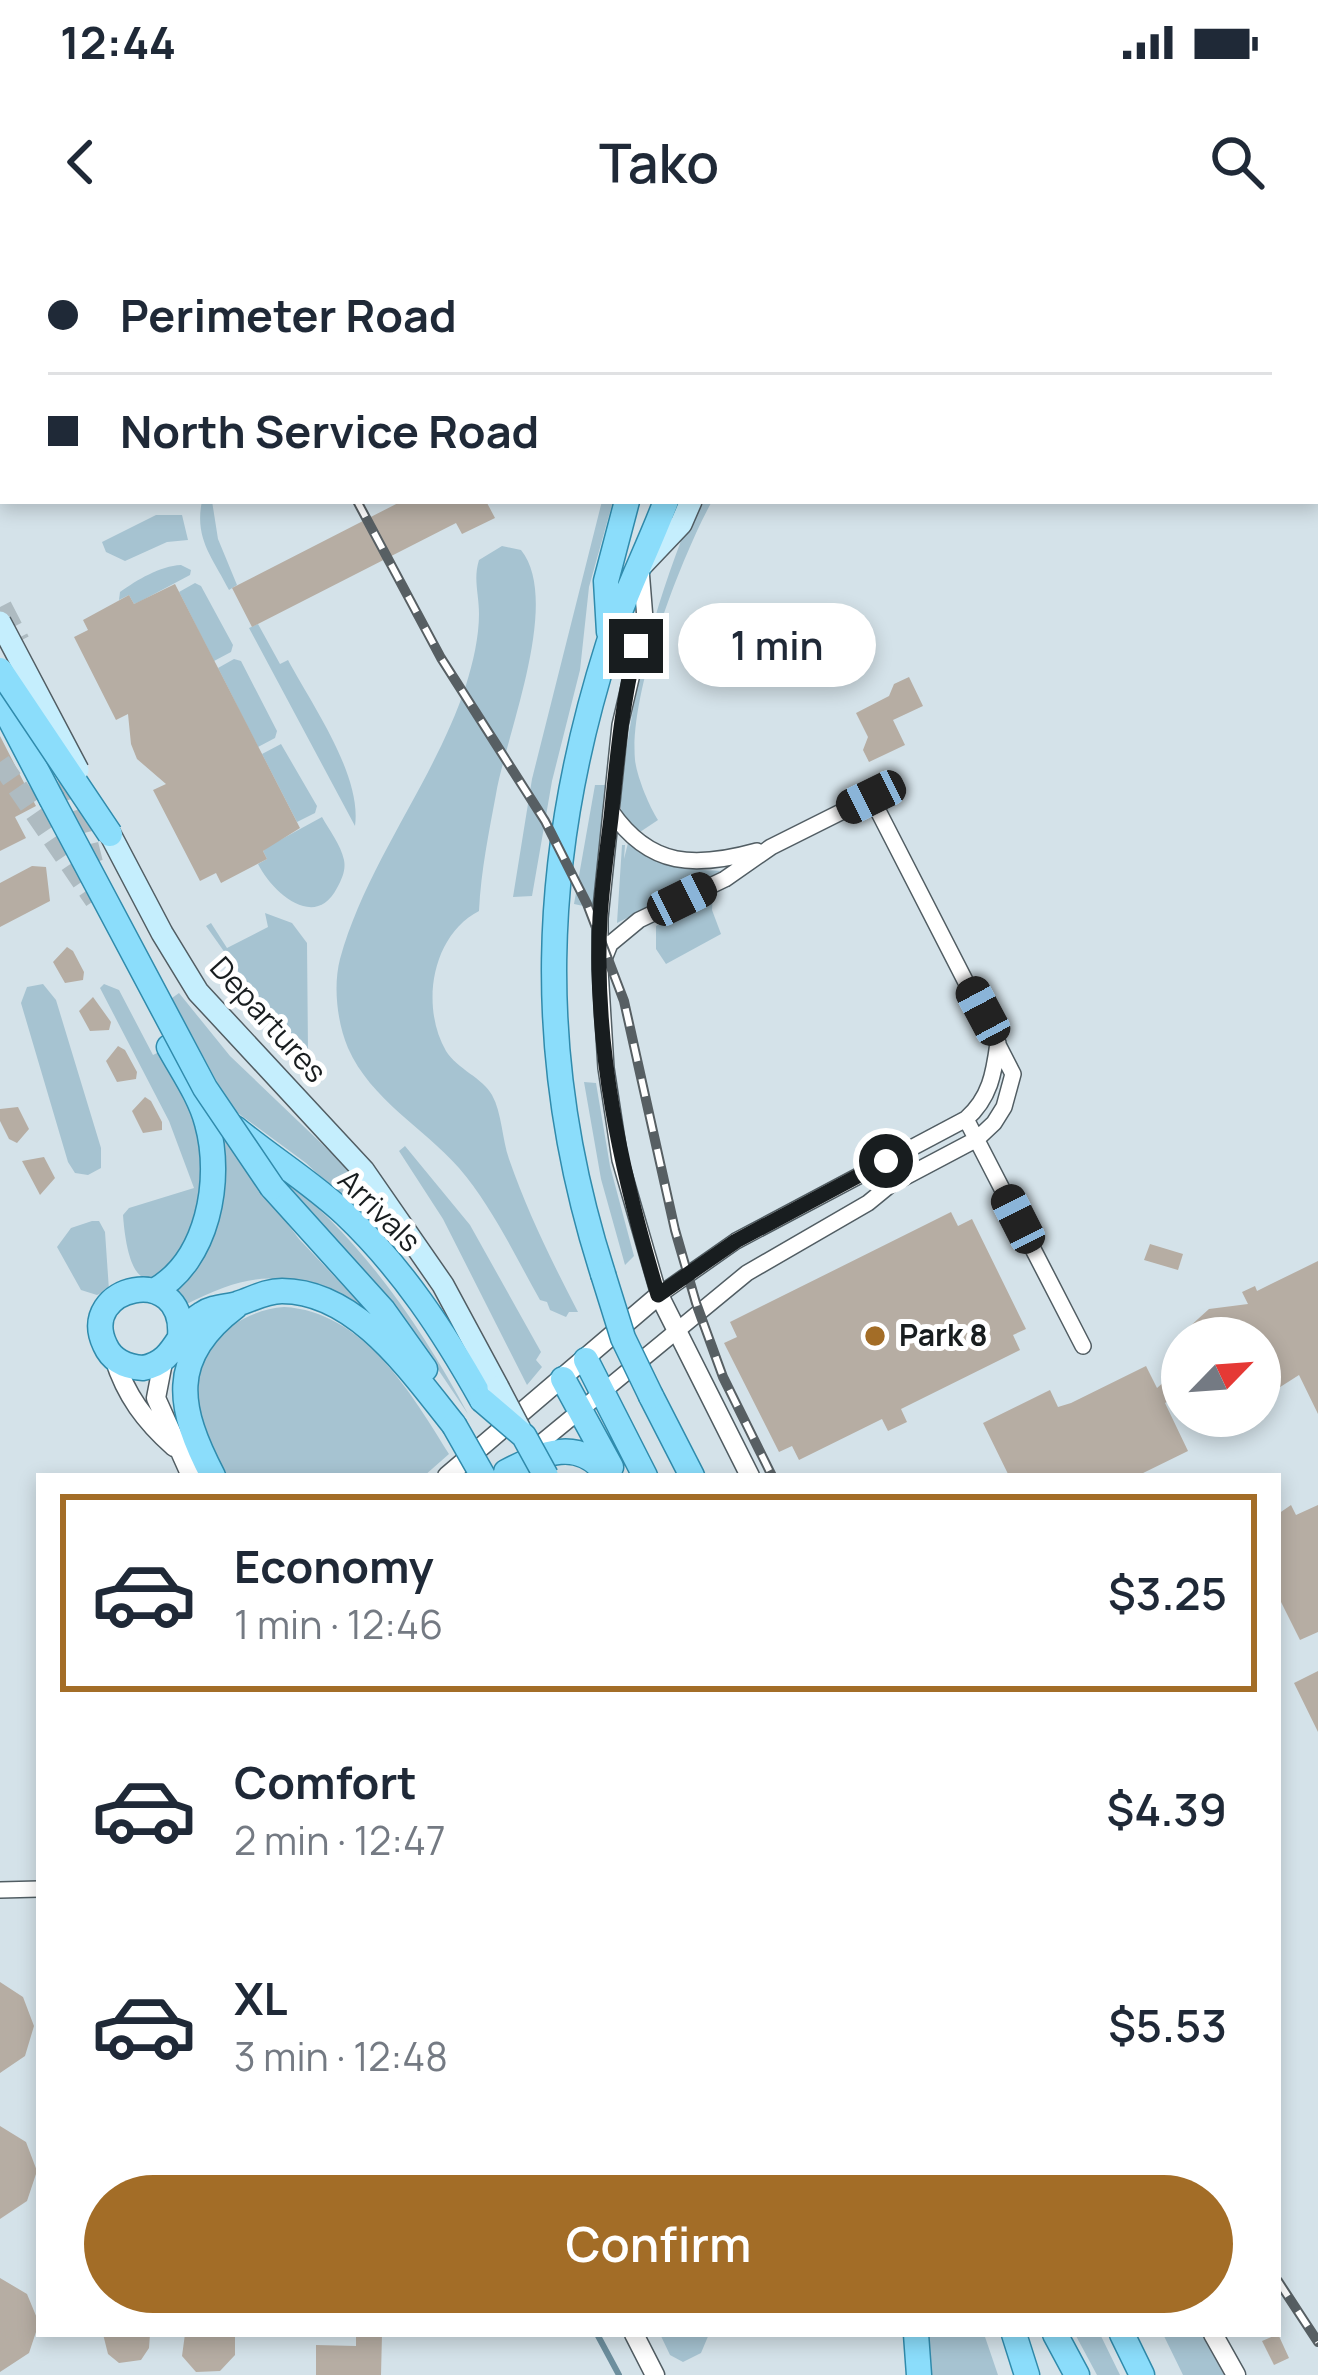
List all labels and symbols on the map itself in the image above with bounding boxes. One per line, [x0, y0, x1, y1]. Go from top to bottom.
callout: 1 min [678, 604, 876, 688]
route end [609, 619, 663, 673]
car [831, 765, 911, 829]
car [642, 867, 722, 931]
street label: Departures [202, 947, 337, 1091]
car [950, 971, 1016, 1051]
route start [859, 1134, 913, 1188]
street label: Arrivals [330, 1160, 430, 1260]
car [986, 1179, 1050, 1259]
place label: Park 8 [899, 1314, 988, 1355]
north arrow [1161, 1317, 1281, 1437]
marker: Park 8 [862, 1323, 888, 1349]

